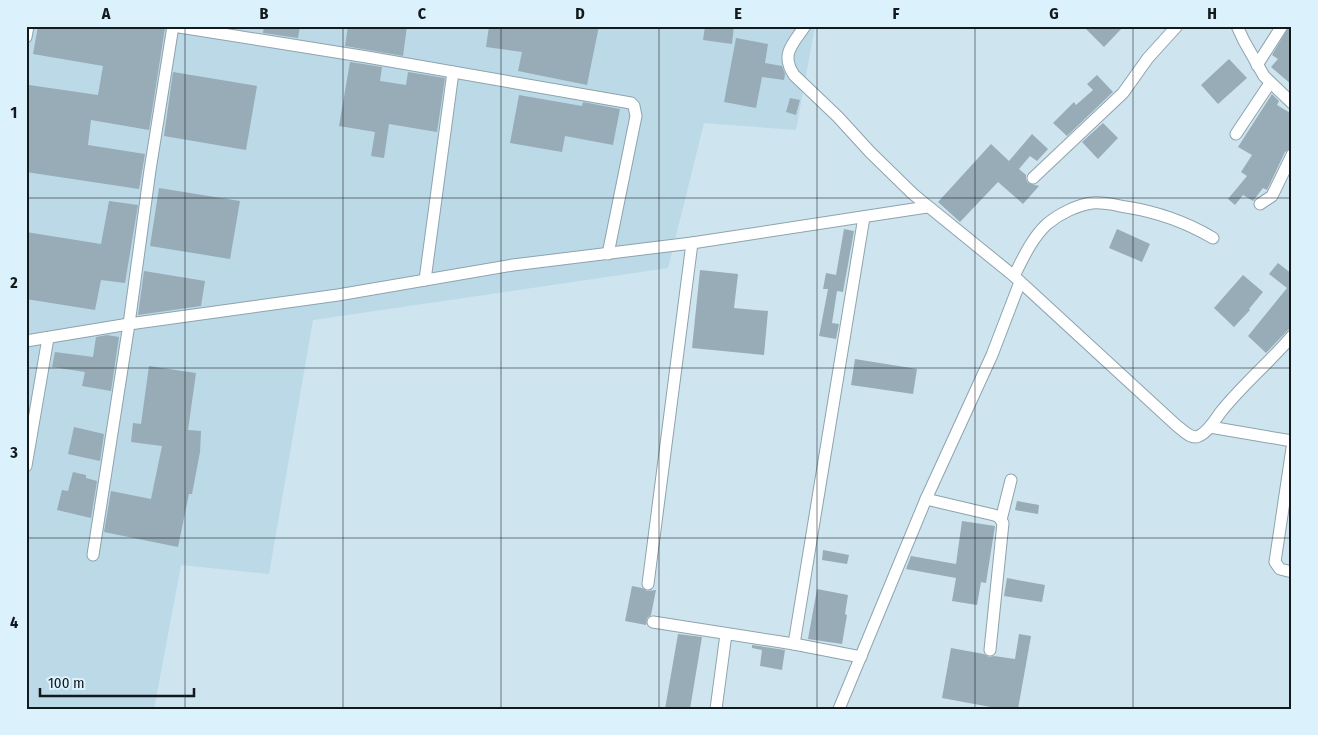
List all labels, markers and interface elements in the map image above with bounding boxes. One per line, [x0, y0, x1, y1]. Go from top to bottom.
text: A [101, 4, 111, 23]
text: B [260, 4, 269, 23]
text: C [418, 4, 427, 23]
text: D [575, 4, 585, 23]
text: E [734, 4, 742, 23]
text: F [892, 4, 900, 23]
text: G [1049, 4, 1059, 23]
text: H [1207, 4, 1217, 23]
text: 1 [11, 103, 17, 122]
text: 2 [9, 273, 18, 292]
text: 3 [9, 443, 18, 462]
text: 4 [10, 613, 18, 632]
scale bar [40, 665, 194, 697]
text: 100 m [48, 674, 85, 692]

